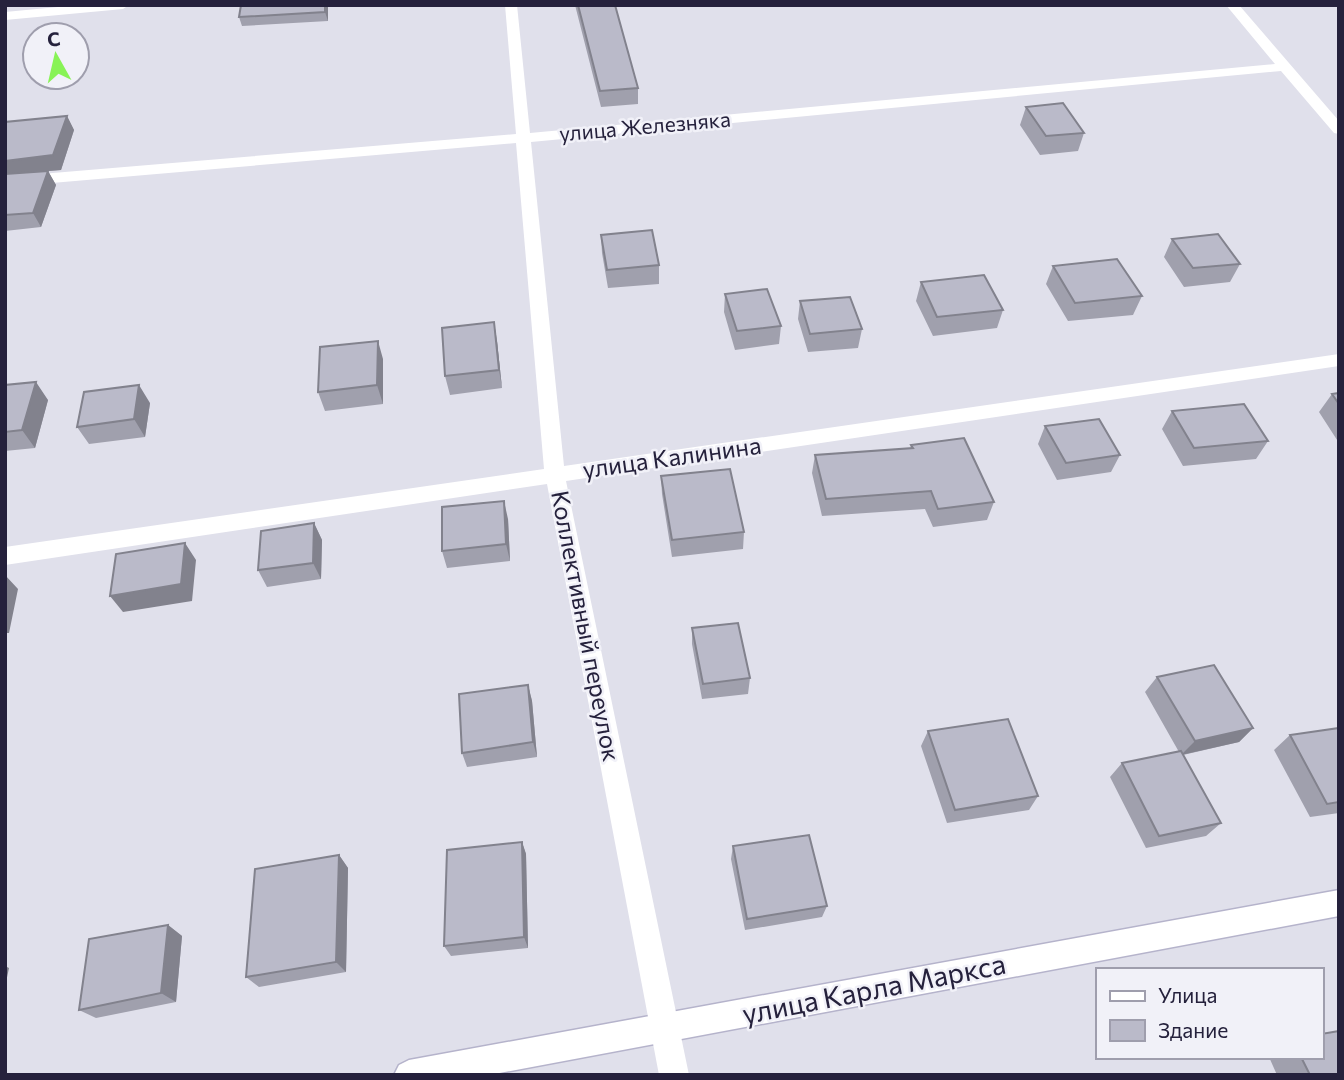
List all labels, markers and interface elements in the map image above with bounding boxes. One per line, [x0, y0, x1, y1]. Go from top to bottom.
north arrow [21, 21, 91, 91]
text: С [46, 26, 62, 51]
street label: улица Железняка [558, 106, 732, 145]
street label: улица Калинина [581, 430, 763, 483]
street label: Коллективный переулок [546, 488, 627, 764]
street label: улица Карла Маркса [739, 946, 1008, 1030]
legend [1096, 968, 1323, 1059]
text: Улица [1158, 982, 1217, 1007]
text: Здание [1158, 1017, 1228, 1042]

